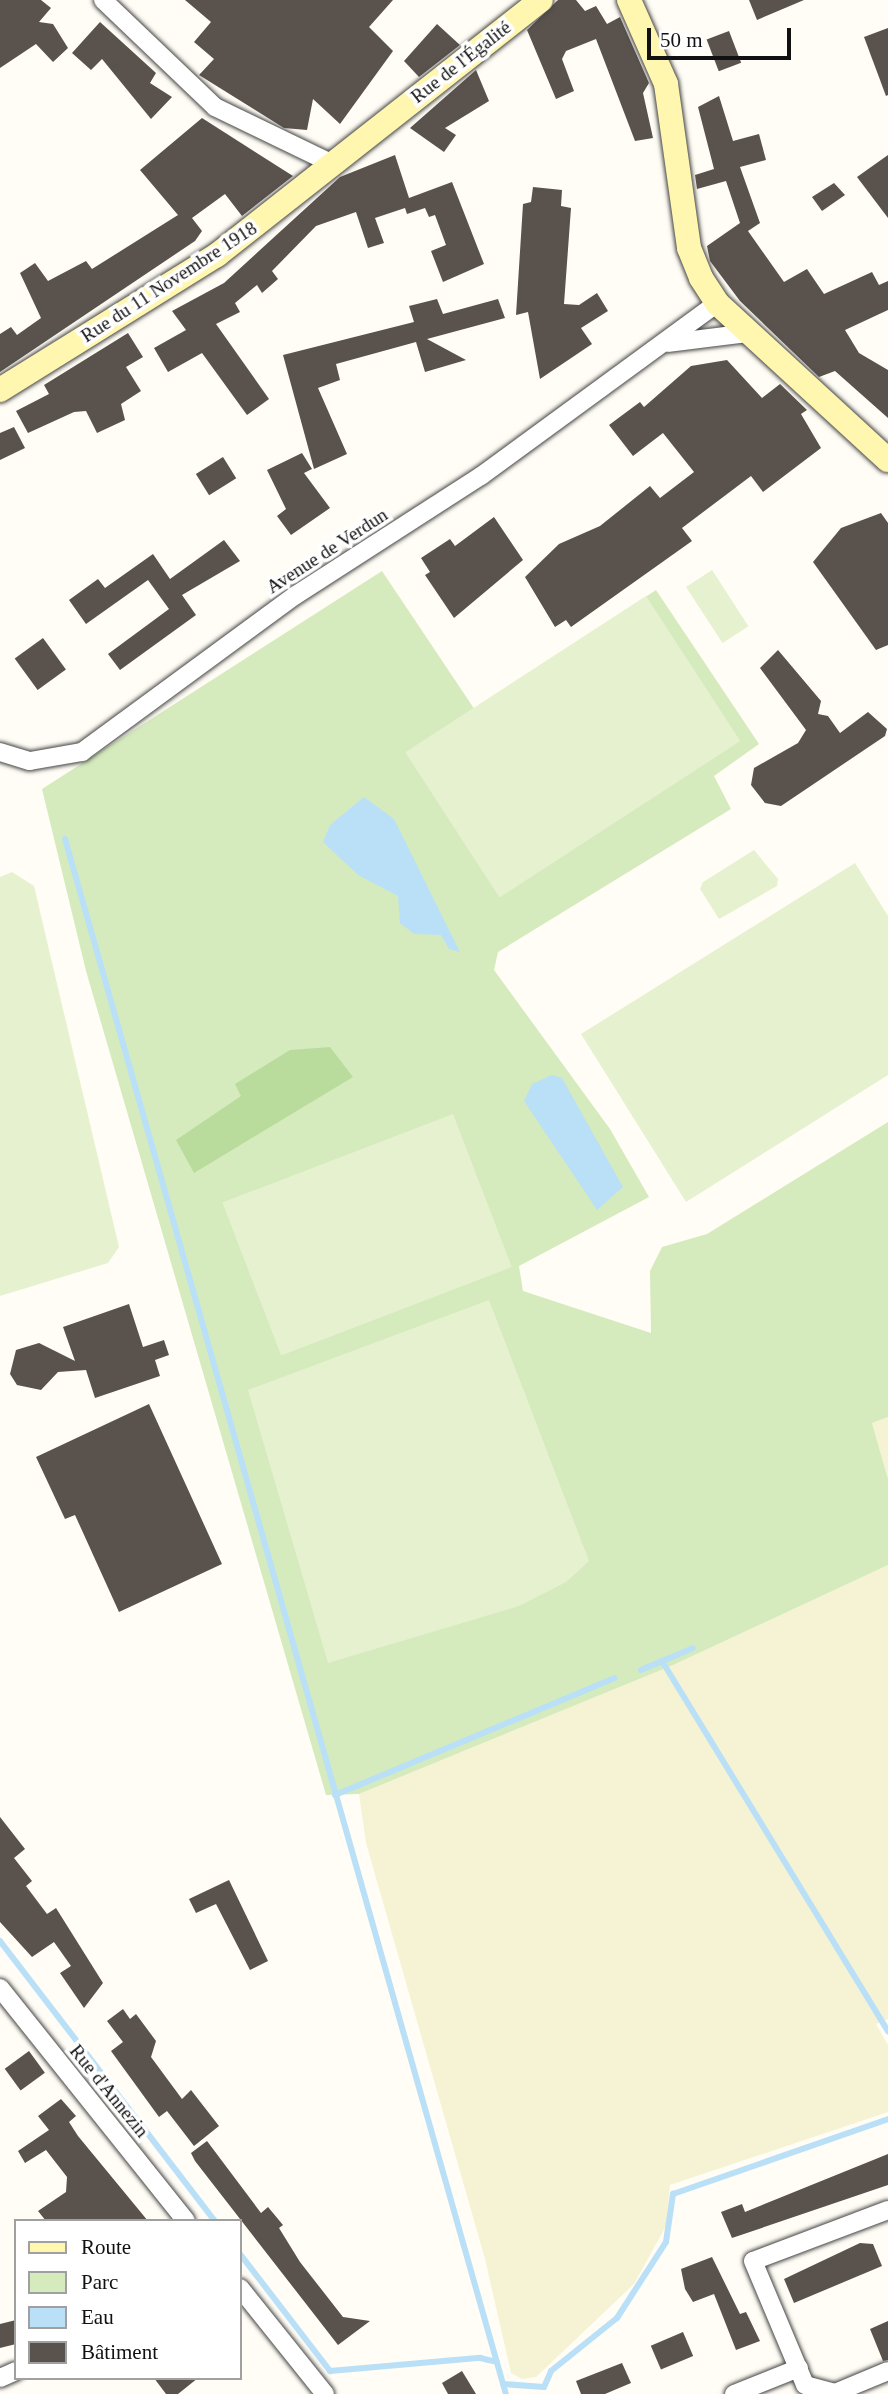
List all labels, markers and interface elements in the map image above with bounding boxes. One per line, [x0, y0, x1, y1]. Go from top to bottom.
scale bar [650, 14, 794, 58]
street label: Rue de l'Égalité [406, 16, 516, 108]
text: 50 m [660, 28, 703, 52]
street label: Rue du 11 Novembre 1918 [77, 217, 261, 347]
street label: Avenue de Verdun [262, 503, 392, 599]
street label: Rue d'Annezin [65, 2040, 153, 2142]
legend [14, 2219, 242, 2380]
text: Route [81, 2235, 131, 2259]
text: Parc [81, 2270, 118, 2294]
text: Eau [81, 2305, 114, 2329]
text: Bâtiment [81, 2340, 158, 2364]

